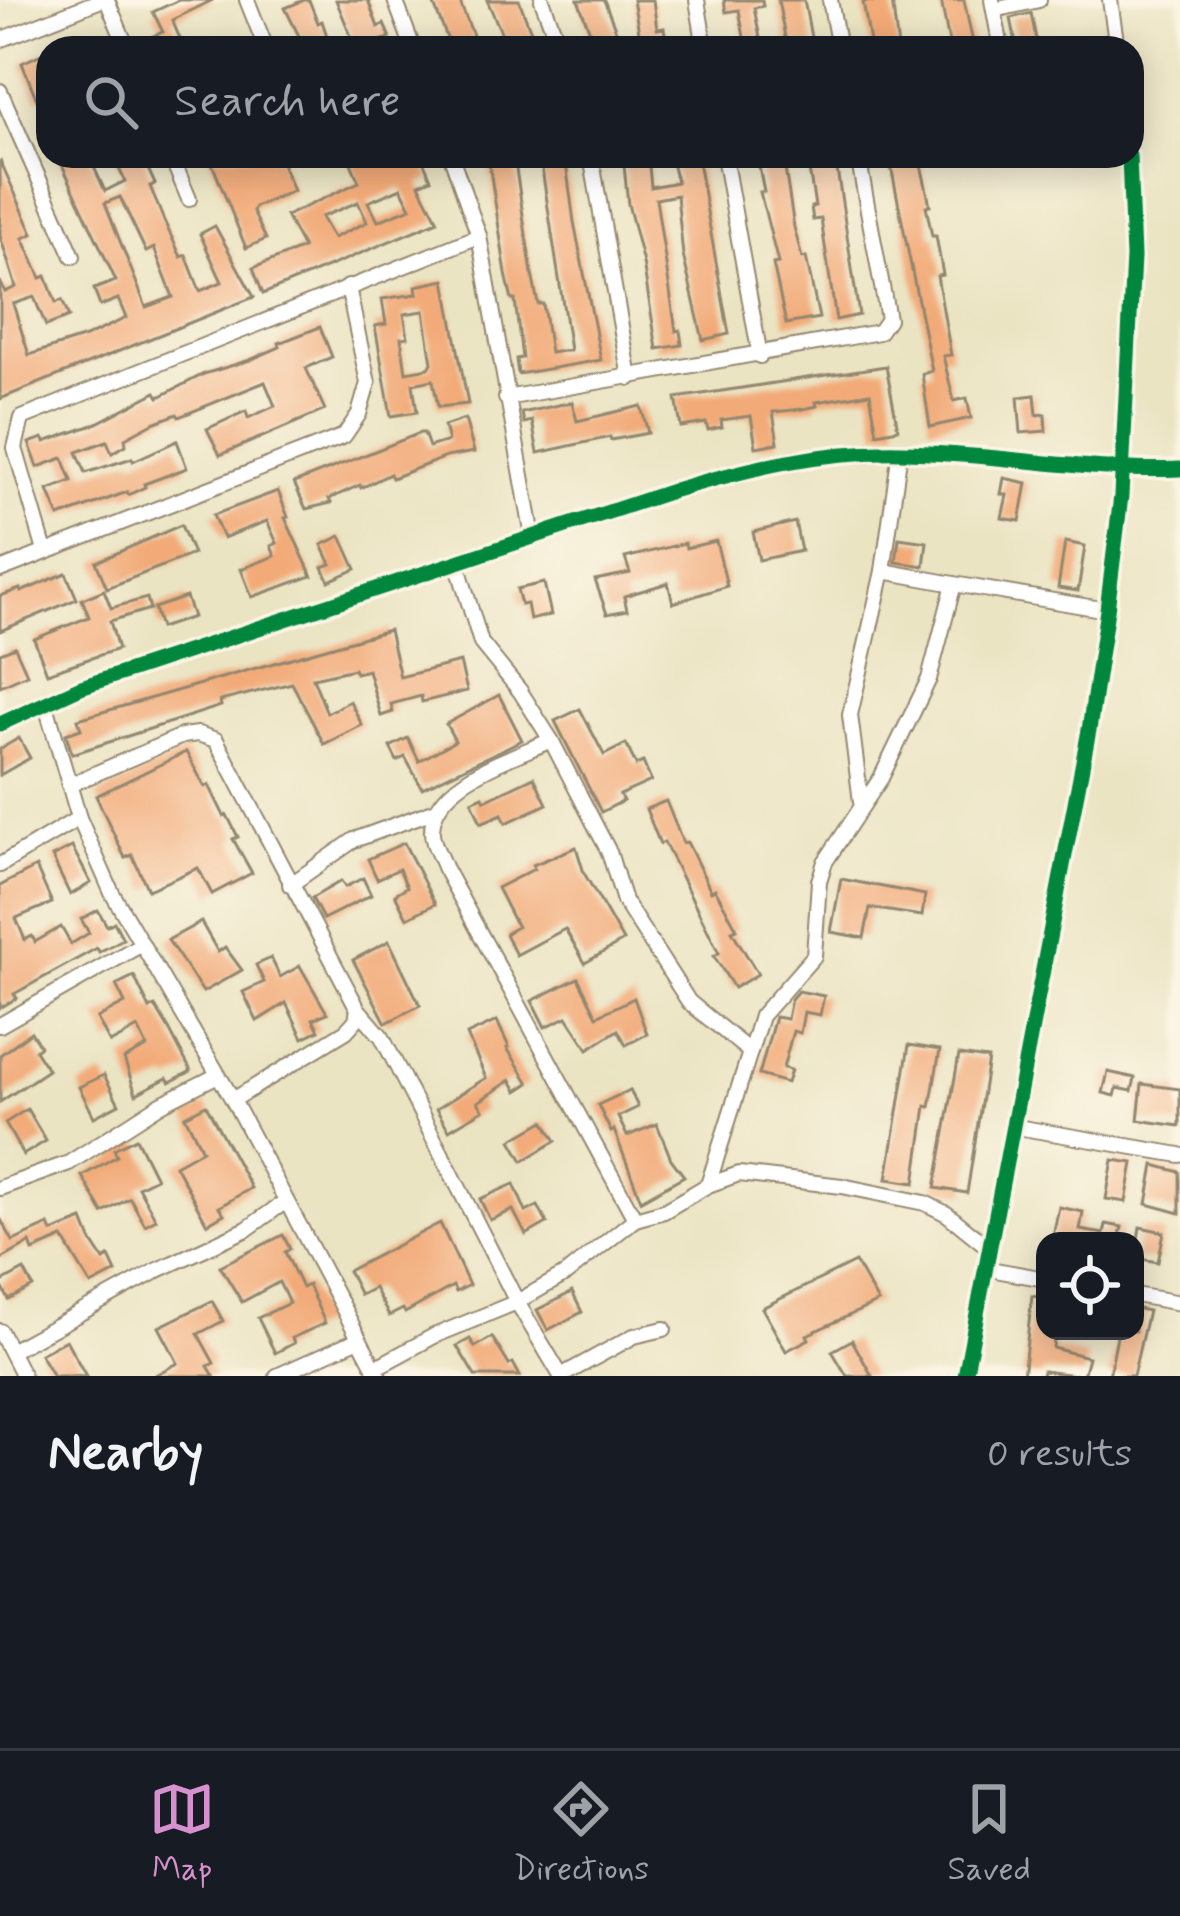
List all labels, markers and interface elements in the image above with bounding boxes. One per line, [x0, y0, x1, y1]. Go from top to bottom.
search box [36, 36, 1144, 168]
icon: search [78, 69, 144, 135]
text: Search here [174, 73, 401, 132]
map controls [1036, 1232, 1144, 1340]
button: locate [1036, 1232, 1144, 1340]
text: Nearby [48, 1421, 203, 1487]
text: 0 results [987, 1429, 1132, 1480]
tab: Map [149, 1776, 215, 1892]
tab: Directions [513, 1776, 649, 1892]
tab: Saved [947, 1776, 1031, 1892]

